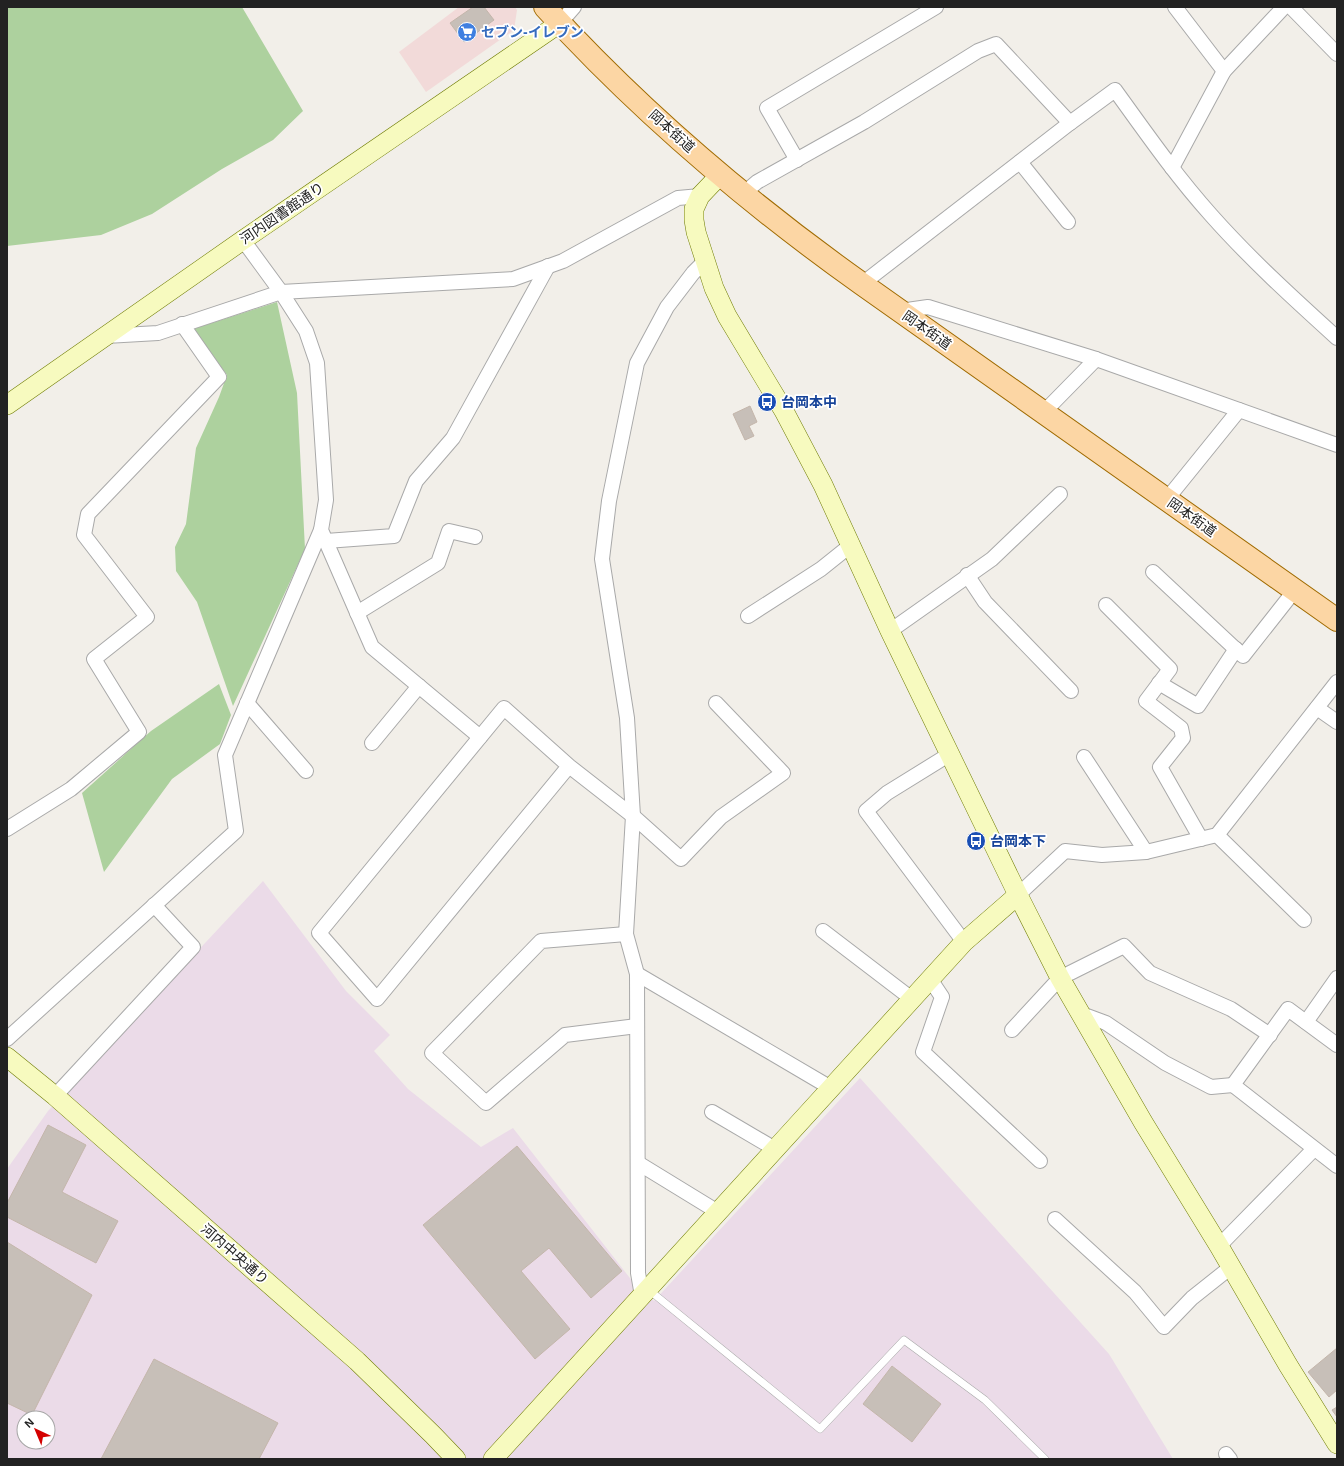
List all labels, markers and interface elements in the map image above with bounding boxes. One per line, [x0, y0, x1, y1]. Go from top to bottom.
supermarket icon: セブン-イレブン [456, 21, 478, 43]
place label: セブン-イレブン [481, 24, 584, 40]
street label: 岡本街道 [646, 106, 698, 156]
street label: 河内図書館通り [237, 179, 327, 247]
street label: 岡本街道 [899, 307, 955, 353]
bus stop icon: 台岡本中 [756, 391, 778, 413]
place label: 台岡本中 [781, 394, 837, 410]
street label: 岡本街道 [1164, 494, 1220, 540]
bus stop icon: 台岡本下 [965, 830, 987, 852]
place label: 台岡本下 [990, 833, 1046, 849]
street label: 河内中央通り [198, 1220, 272, 1288]
north arrow [16, 1410, 56, 1450]
text: N [22, 1416, 36, 1430]

